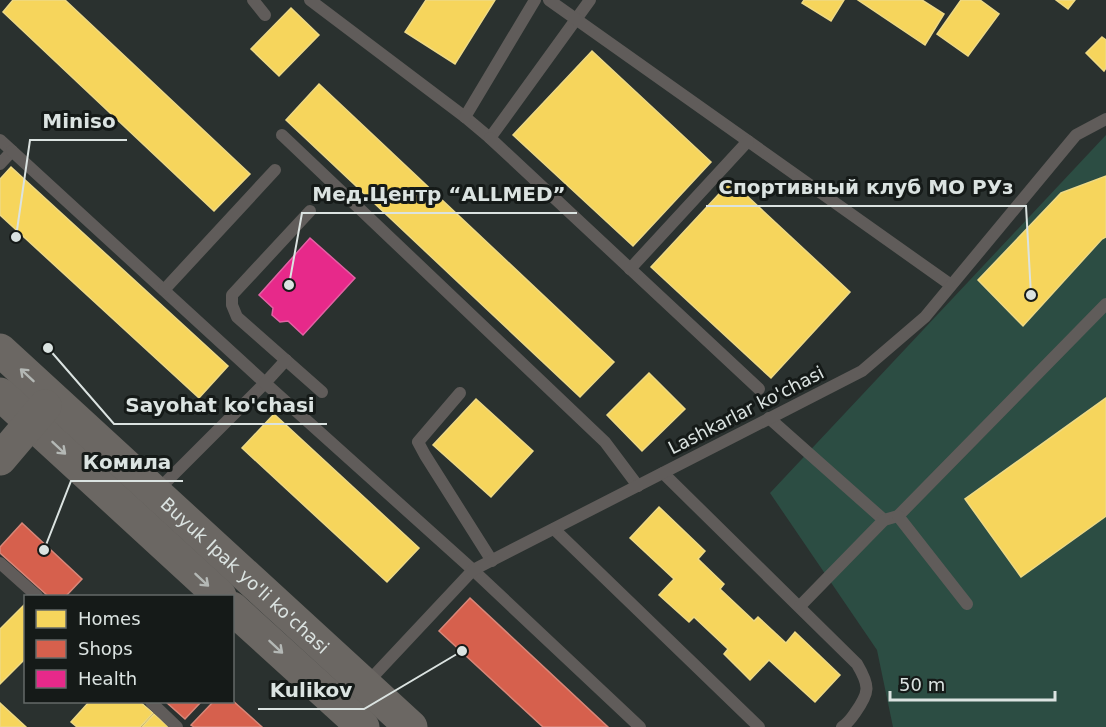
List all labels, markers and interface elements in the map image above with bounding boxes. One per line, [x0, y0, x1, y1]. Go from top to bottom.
callout: Miniso [30, 102, 127, 140]
text: Miniso [42, 109, 116, 133]
callout: Спортивный клуб МО РУз [706, 168, 1026, 206]
callout: Мед.Центр “ALLMED” [302, 175, 577, 213]
text: Спортивный клуб МО РУз [718, 175, 1014, 199]
text: Мед.Центр “ALLMED” [312, 182, 566, 206]
street label: Lashkarlar ko'chasi [665, 362, 827, 458]
one-way arrow [20, 368, 35, 382]
callout: Sayohat ko'chasi [114, 386, 327, 424]
text: Sayohat ko'chasi [125, 393, 315, 417]
one-way arrow [51, 441, 66, 455]
callout: Комила [71, 443, 183, 481]
text: Комила [83, 450, 171, 474]
street label: Buyuk Ipak yo'li ko'chasi [157, 493, 334, 657]
one-way arrow [194, 573, 209, 587]
legend [24, 595, 234, 703]
text: Homes [78, 608, 141, 629]
text: Shops [78, 638, 133, 659]
one-way arrow [268, 640, 283, 654]
scale bar [890, 664, 1055, 702]
text: Health [78, 668, 137, 689]
callout: Kulikov [258, 671, 364, 709]
text: 50 m [899, 674, 945, 695]
text: Kulikov [270, 678, 352, 702]

